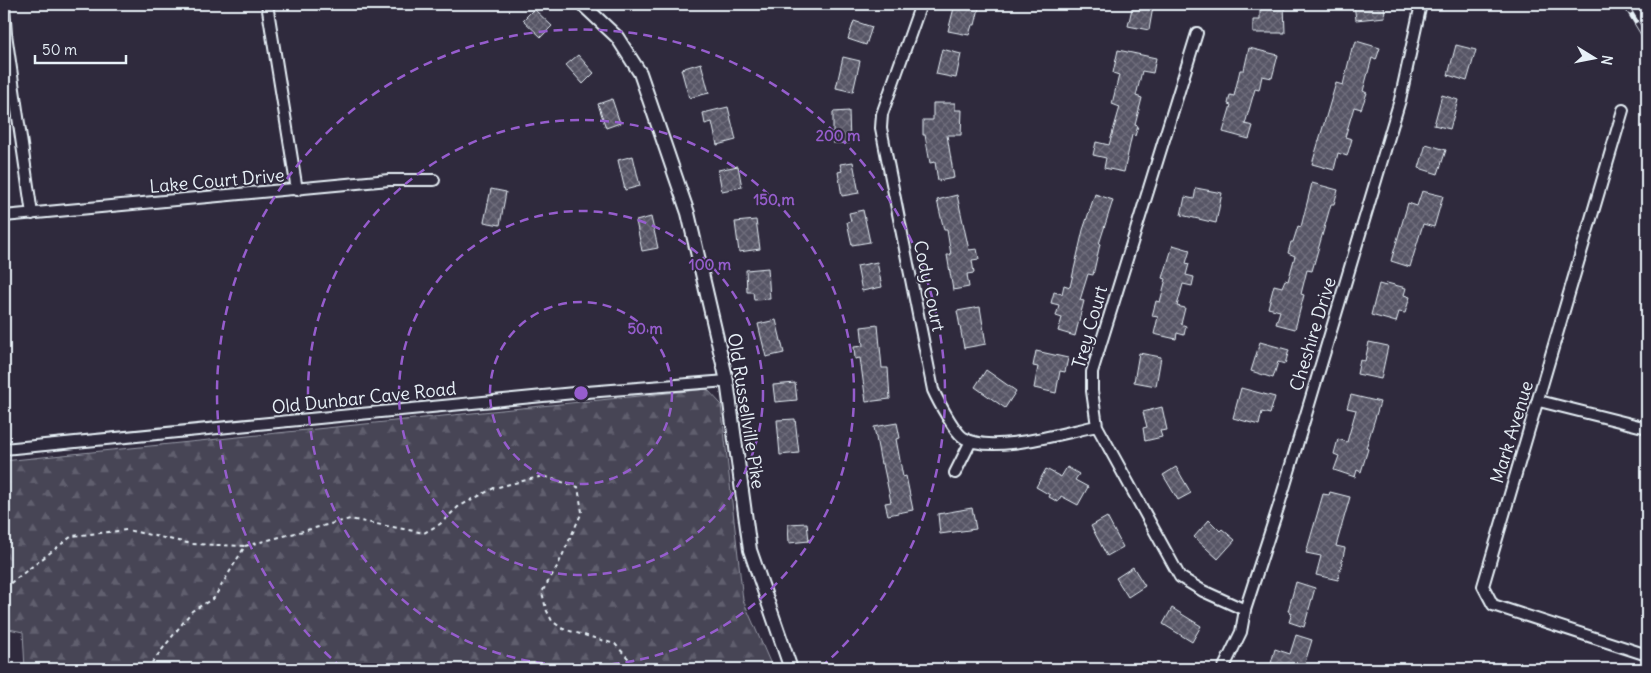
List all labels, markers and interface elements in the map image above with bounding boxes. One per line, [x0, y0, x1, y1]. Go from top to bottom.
scale bar [35, 32, 126, 64]
north arrow [1568, 32, 1618, 82]
text: 50 m [42, 40, 77, 59]
text: N [1597, 54, 1617, 67]
text: 200 m [816, 126, 860, 145]
street label: Lake Court Drive [148, 163, 285, 198]
text: 150 m [753, 190, 795, 209]
street label: Cody Court [909, 238, 950, 334]
text: 100 m [689, 255, 731, 274]
street label: Cheshire Drive [1284, 274, 1341, 394]
street label: Trey Court [1067, 283, 1112, 371]
text: 50 m [627, 319, 663, 338]
street label: Old Russellville Pike [723, 331, 770, 490]
street label: Old Dunbar Cave Road [271, 376, 458, 419]
street label: Mark Avenue [1485, 378, 1538, 486]
centre of rings [572, 384, 590, 402]

